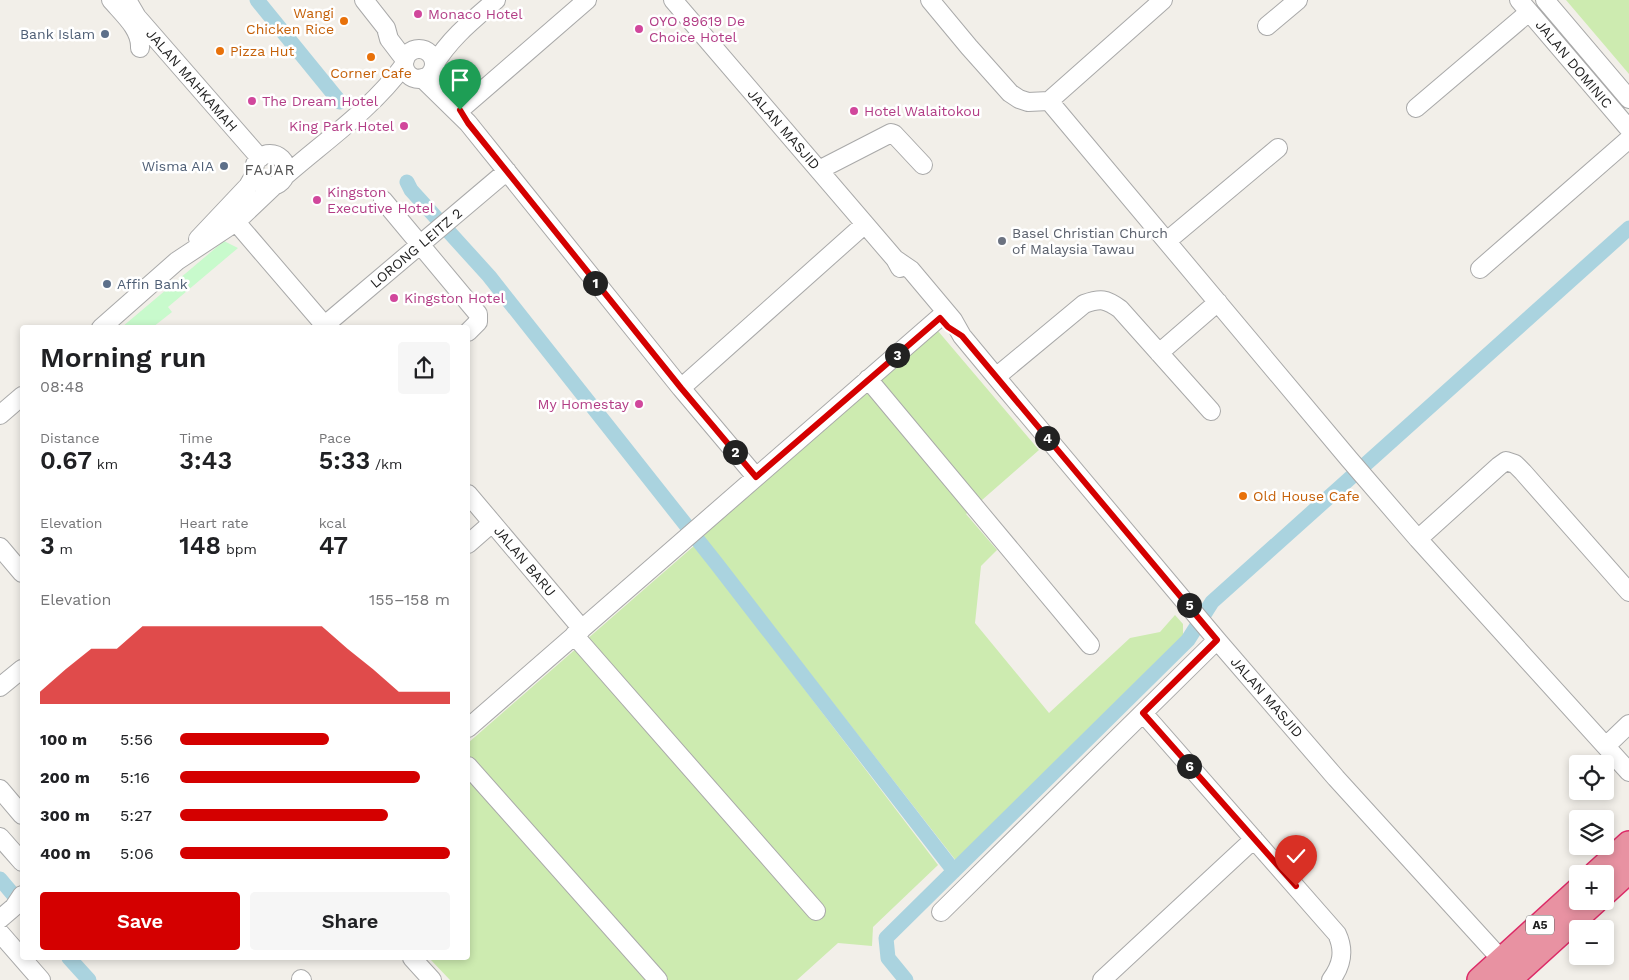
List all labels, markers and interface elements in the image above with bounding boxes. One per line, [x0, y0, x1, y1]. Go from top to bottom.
place label: Wangi Chicken Rice [246, 5, 334, 37]
place label: Monaco Hotel [428, 6, 523, 22]
marker: Monaco Hotel [412, 8, 424, 20]
place label: OYO 89619 De Choice Hotel [649, 13, 745, 45]
marker: Wangi Chicken Rice [338, 15, 350, 27]
street label: JALAN DOMINIC [1532, 17, 1616, 111]
marker: OYO 89619 De Choice Hotel [633, 23, 645, 35]
street label: JALAN MAHKAMAH [143, 25, 241, 135]
place label: Bank Islam [20, 26, 95, 42]
marker: Bank Islam [99, 28, 111, 40]
place label: Pizza Hut [230, 43, 294, 59]
marker: Pizza Hut [214, 45, 226, 57]
marker: Corner Cafe [365, 51, 377, 63]
pin [439, 59, 481, 110]
place label: Corner Cafe [330, 65, 412, 81]
icon: arrive [446, 66, 474, 94]
street label: JALAN MASJID [745, 85, 823, 173]
place label: The Dream Hotel [262, 93, 379, 109]
marker: The Dream Hotel [246, 95, 258, 107]
place label: Hotel Walaitokou [864, 103, 980, 119]
marker: Hotel Walaitokou [848, 105, 860, 117]
place label: King Park Hotel [289, 118, 395, 134]
marker: King Park Hotel [398, 120, 410, 132]
place label: Wisma AIA [142, 158, 214, 174]
marker: Wisma AIA [218, 160, 230, 172]
district label: FAJAR [244, 161, 296, 179]
place label: Kingston Executive Hotel [327, 184, 435, 216]
marker: Kingston Executive Hotel [311, 194, 323, 206]
street label: LORONG LEITZ 2 [367, 205, 465, 291]
place label: Basel Christian Church of Malaysia Tawau [1012, 225, 1168, 257]
marker: Basel Christian Church of Malaysia Tawau [996, 235, 1008, 247]
pin: 1 [582, 270, 608, 296]
text: 1 [592, 275, 599, 291]
place label: Affin Bank [117, 276, 188, 292]
marker: Affin Bank [101, 278, 113, 290]
place label: Kingston Hotel [404, 290, 505, 306]
marker: Kingston Hotel [388, 292, 400, 304]
text: Morning run [40, 341, 206, 374]
button: share [398, 342, 450, 394]
pin: 3 [884, 342, 910, 368]
text: 3 [893, 347, 902, 363]
text: 08:48 [40, 377, 84, 396]
place label: My Homestay [537, 396, 630, 412]
marker: My Homestay [633, 398, 645, 410]
pin: 4 [1034, 426, 1060, 450]
text: Distance [40, 430, 100, 446]
text: Time [179, 430, 213, 446]
text: Pace [319, 430, 351, 446]
text: 4 [1043, 430, 1052, 446]
pin: 2 [722, 440, 748, 464]
text: 2 [731, 444, 740, 460]
text: 0.67 [40, 446, 92, 475]
text: 3:43 [179, 446, 232, 475]
text: 5:33 [319, 446, 370, 475]
text: km [92, 456, 118, 472]
text: /km [370, 456, 402, 472]
place label: Old House Cafe [1253, 488, 1360, 504]
marker: Old House Cafe [1237, 490, 1249, 502]
text: Elevation [40, 515, 103, 531]
text: Heart rate [179, 515, 249, 531]
text: kcal [319, 515, 346, 531]
street label: JALAN BARU [491, 523, 559, 599]
text: 3 [40, 531, 55, 560]
text: 148 [179, 531, 221, 560]
text: 47 [319, 531, 348, 560]
text: m [55, 541, 73, 557]
text: bpm [221, 541, 257, 557]
text: Elevation [40, 590, 111, 609]
text: 155–158 m [369, 590, 450, 609]
pin: 5 [1176, 592, 1202, 618]
text: 5 [1185, 597, 1194, 613]
street label: JALAN MASJID [1228, 653, 1306, 741]
text: 100 m [40, 730, 87, 749]
text: 5:56 [120, 730, 153, 749]
pin: 6 [1176, 754, 1202, 778]
map controls [1569, 755, 1614, 965]
button: locate [1569, 755, 1614, 800]
text: 6 [1185, 758, 1194, 774]
text: 200 m [40, 768, 90, 787]
text: 5:16 [120, 768, 150, 787]
text: 300 m [40, 806, 90, 825]
text: 5:27 [120, 806, 152, 825]
button: layers [1569, 810, 1614, 855]
pin [1275, 835, 1317, 886]
icon: check [1282, 842, 1310, 870]
text: 400 m [40, 844, 91, 863]
text: 5:06 [120, 844, 154, 863]
button: + [1569, 865, 1614, 910]
button: Save [40, 892, 240, 950]
button: Share [250, 892, 450, 950]
road number: A5 [1526, 916, 1554, 934]
button: − [1569, 920, 1614, 965]

